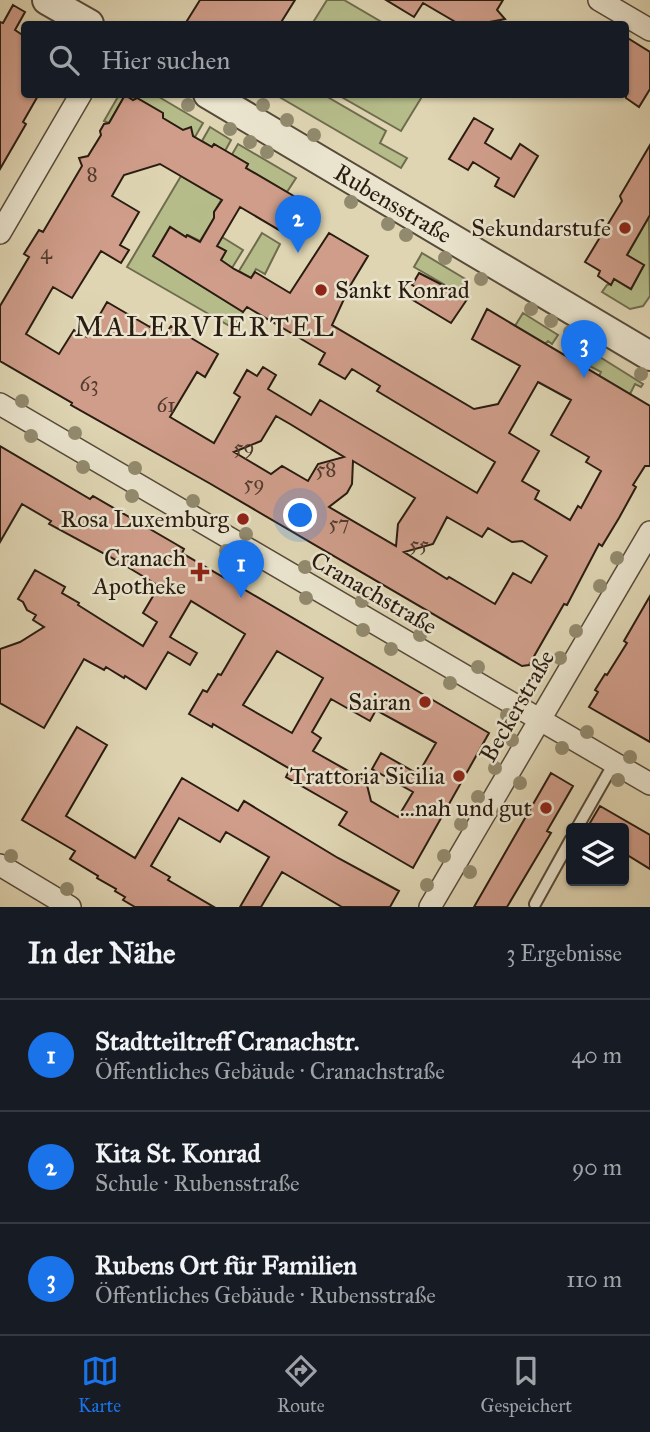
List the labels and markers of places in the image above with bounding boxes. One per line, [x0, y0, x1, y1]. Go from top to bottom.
pin: 2 [275, 195, 321, 253]
place label: Sekundarstufe [471, 213, 611, 243]
marker: Sekundarstufe [617, 220, 633, 236]
place label: Sankt Konrad [335, 275, 470, 305]
marker: Sankt Konrad [313, 282, 329, 298]
pin: 3 [561, 320, 607, 378]
place label: Rosa Luxemburg [60, 504, 230, 534]
marker: Rosa Luxemburg [235, 511, 251, 527]
pin: 1 [218, 540, 264, 598]
place label: Cranach Apotheke [92, 543, 186, 601]
marker: Cranach Apotheke [192, 564, 208, 580]
place label: Sairan [348, 687, 411, 717]
marker: Sairan [417, 694, 433, 710]
place label: Trattoria Sicilia [290, 761, 446, 791]
marker: Trattoria Sicilia [451, 768, 467, 784]
place label: ...nah und gut [400, 793, 532, 823]
marker: ...nah und gut [538, 800, 554, 816]

